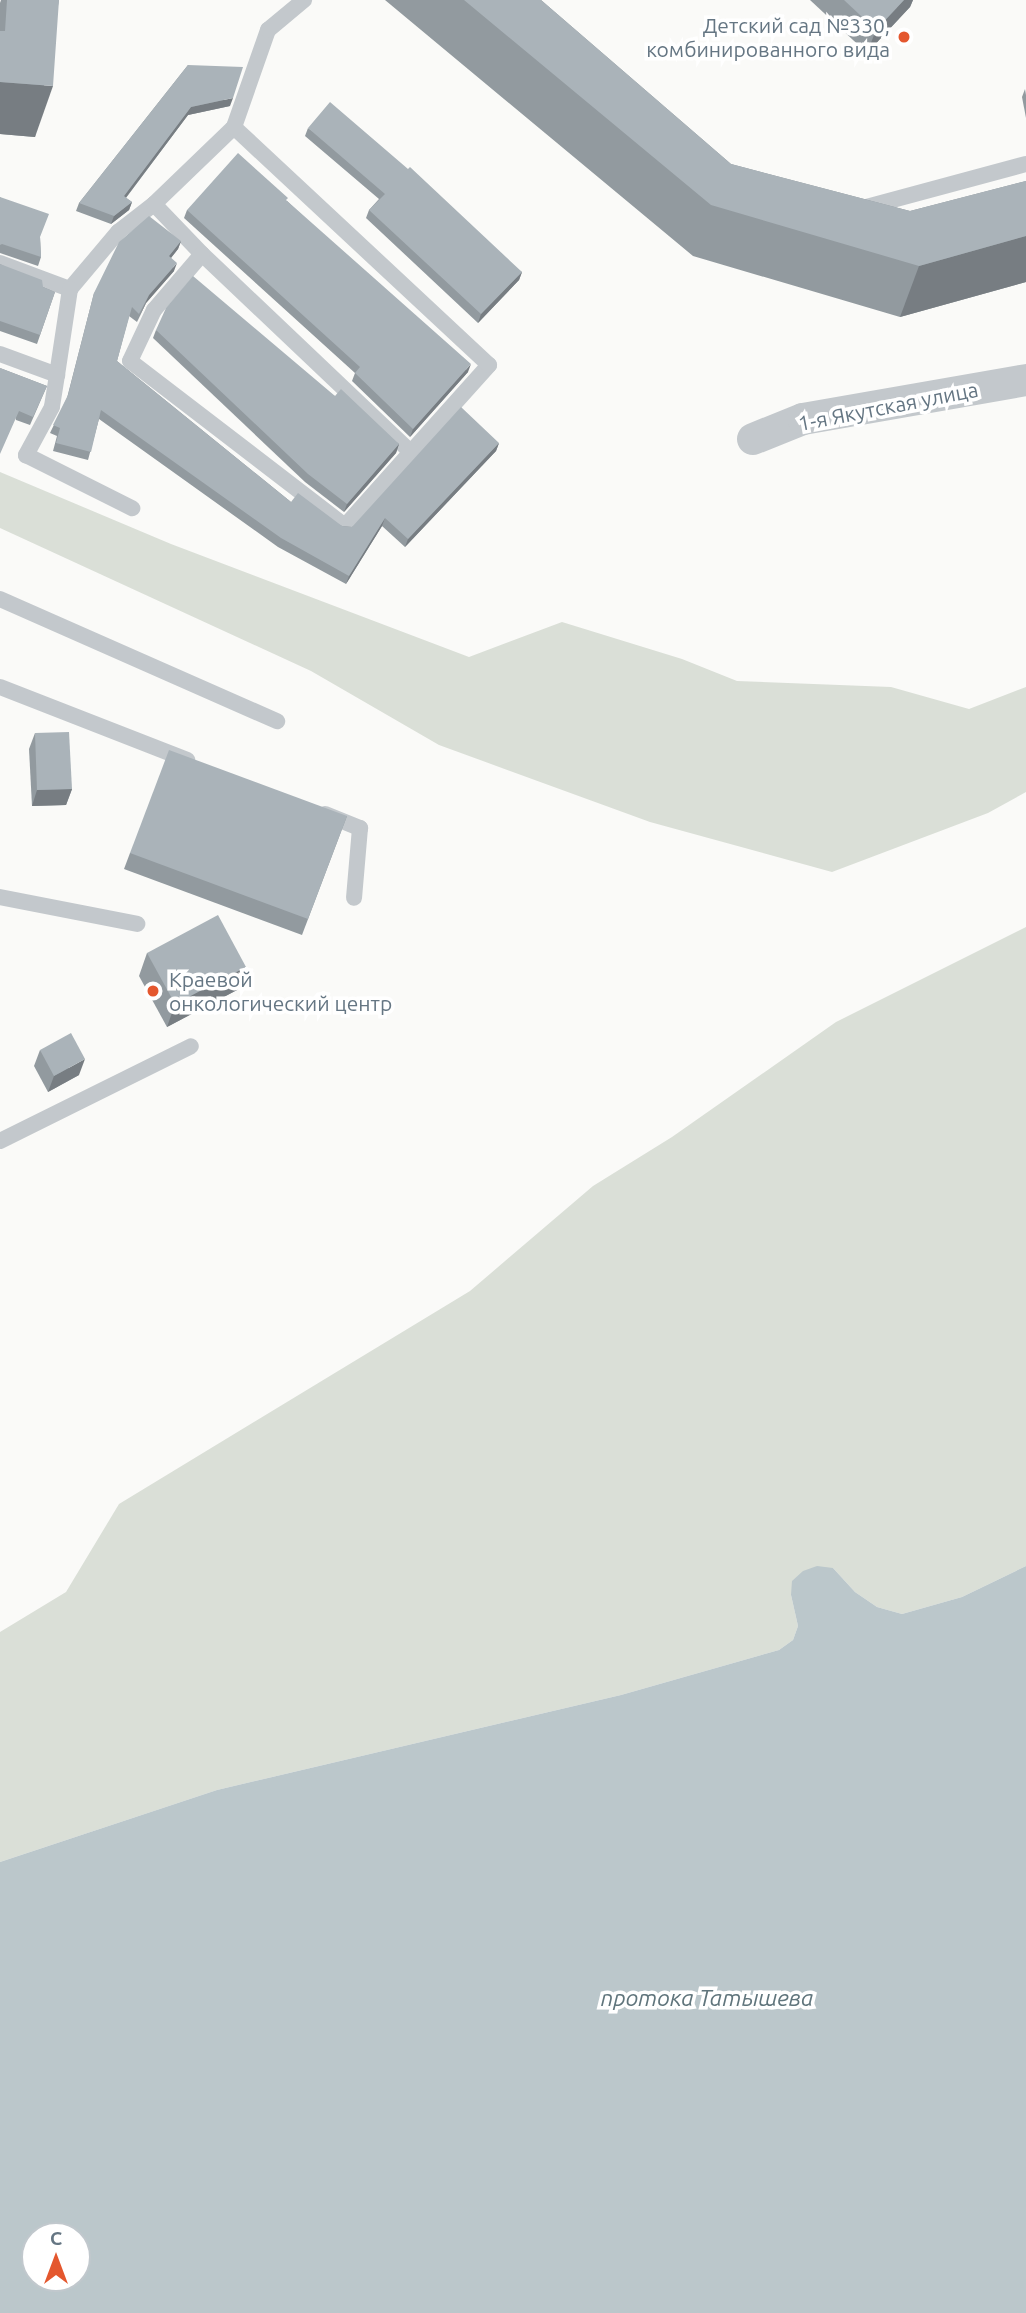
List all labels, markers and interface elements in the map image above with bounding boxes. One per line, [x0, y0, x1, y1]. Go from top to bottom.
place label: Детский сад №330, комбинированного вида [646, 12, 890, 62]
marker: Детский сад №330, комбинированного вида [896, 29, 912, 45]
street label: 1-я Якутская улица [796, 376, 980, 436]
place label: Краевой онкологический центр [169, 966, 392, 1016]
marker: Краевой онкологический центр [143, 981, 163, 1001]
water label: протока Татышева [601, 1984, 813, 2012]
north arrow [21, 2222, 91, 2292]
text: С [50, 2227, 62, 2249]

